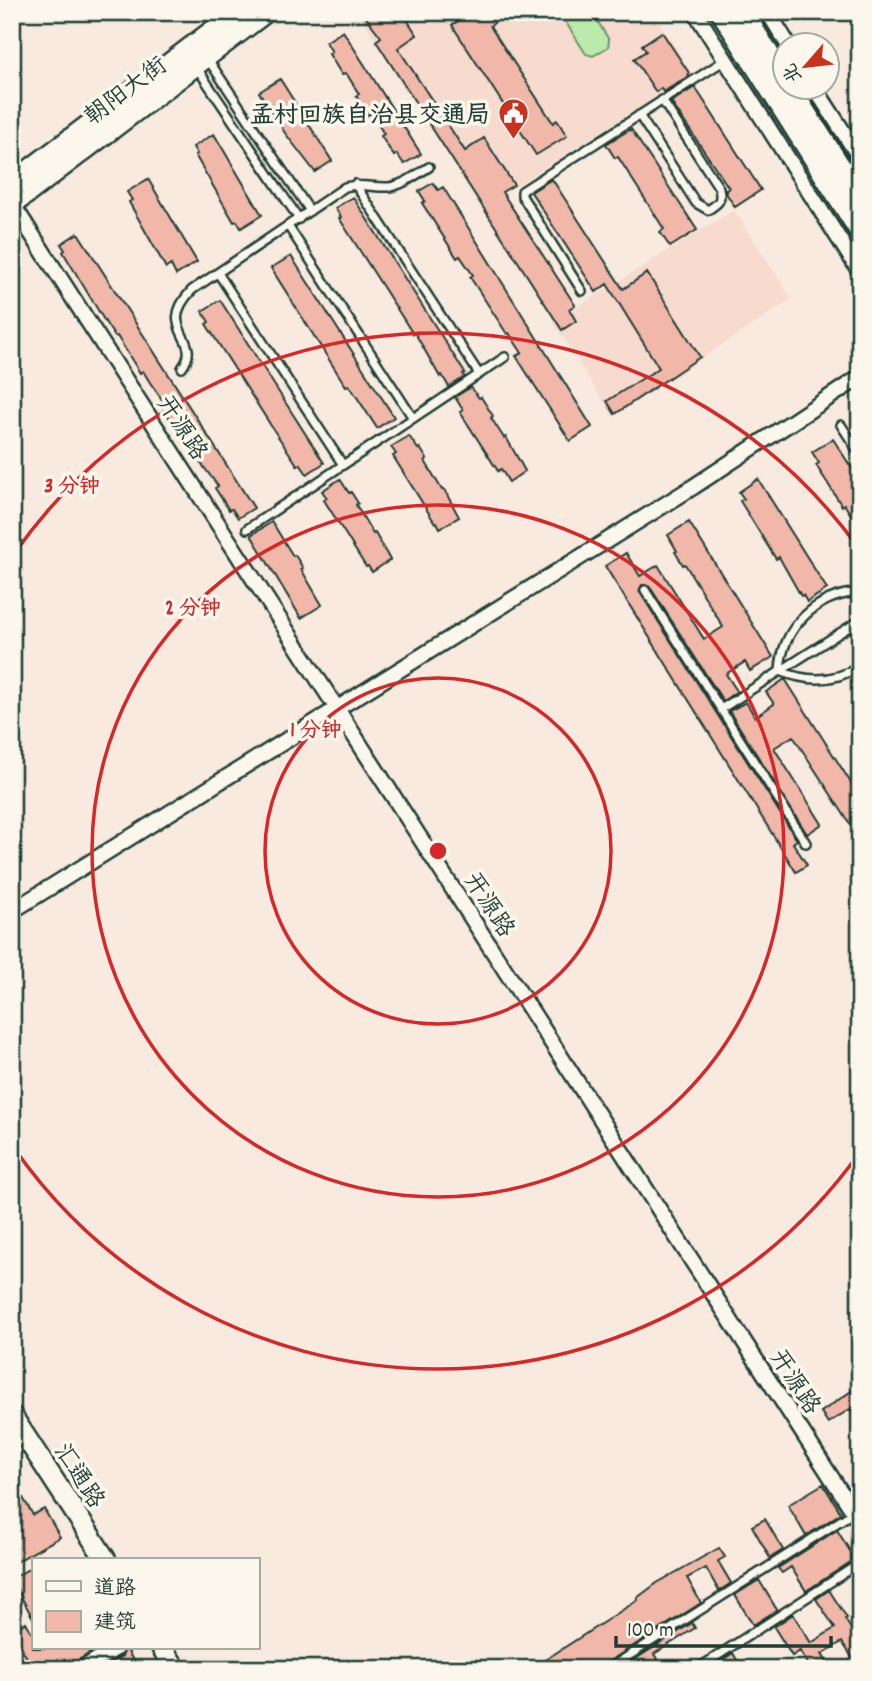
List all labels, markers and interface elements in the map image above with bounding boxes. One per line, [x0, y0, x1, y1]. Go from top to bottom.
north arrow [770, 32, 840, 102]
street label: 朝阳大街 [78, 50, 175, 135]
text: 北 [778, 58, 810, 87]
public building icon: 孟村回族自治县交通局 [496, 97, 530, 141]
place label: 孟村回族自治县交通局 [250, 100, 490, 134]
street label: 开源路 [147, 389, 214, 468]
text: 3 分钟 [44, 473, 100, 503]
text: 2 分钟 [165, 595, 221, 625]
text: 1 分钟 [290, 717, 342, 747]
centre of rings [426, 839, 450, 863]
street label: 开源路 [454, 866, 521, 945]
street label: 开源路 [760, 1343, 827, 1422]
street label: 汇通路 [44, 1437, 111, 1516]
legend [32, 1558, 259, 1650]
text: 道路 [94, 1575, 136, 1605]
scale bar [616, 1604, 832, 1648]
text: 建筑 [94, 1609, 136, 1639]
text: 100 m [627, 1617, 674, 1647]

